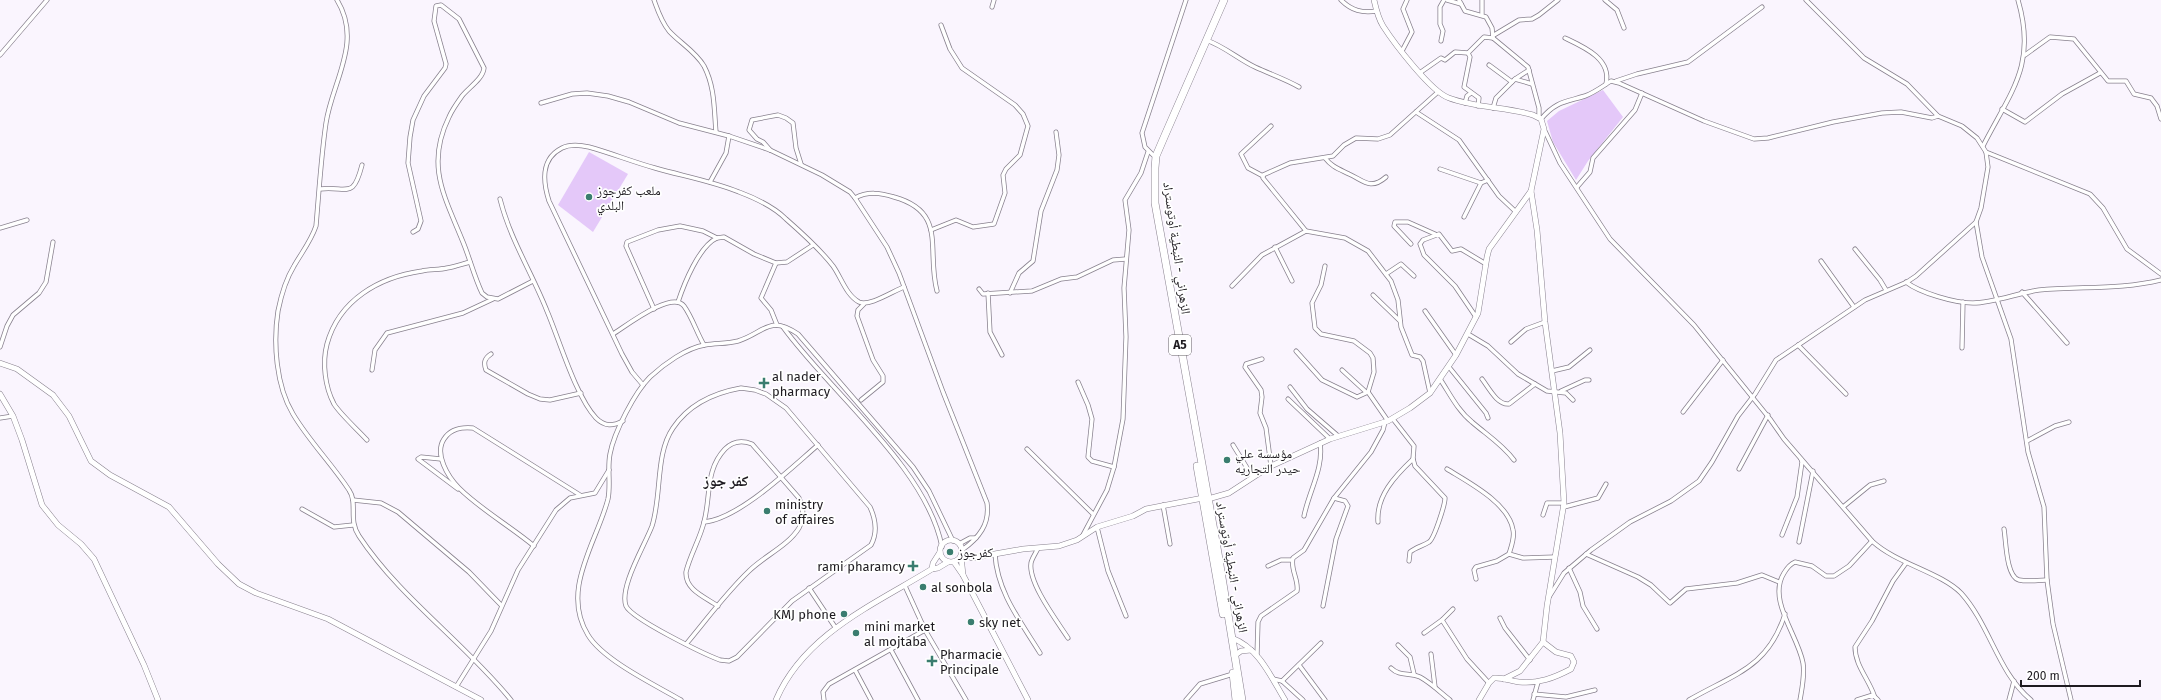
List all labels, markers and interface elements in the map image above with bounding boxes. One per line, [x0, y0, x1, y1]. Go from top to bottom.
street label: الزهراني - النبطية أوتوستراد [1157, 181, 1194, 315]
place label: ملعب كفرجوز البلدي [596, 183, 661, 216]
marker: ملعب كفرجوز البلدي [584, 192, 594, 202]
road number: A5 [1169, 335, 1191, 355]
place label: al nader pharmacy [772, 369, 831, 399]
marker: al nader pharmacy [759, 378, 769, 388]
place label: مؤسسة علي حيدر التجاريه [1235, 446, 1300, 477]
marker: مؤسسة علي حيدر التجاريه [1222, 455, 1232, 465]
district label: كفر جوز [702, 472, 749, 490]
place label: ministry of affaires [775, 497, 834, 527]
street label: الزهراني - النبطية أوتوستراد [1210, 500, 1251, 634]
marker: ministry of affaires [762, 506, 772, 516]
place label: كفرجوز [957, 545, 994, 561]
marker: كفرجوز [945, 547, 955, 557]
place label: rami pharamcy [817, 559, 906, 574]
marker: rami pharamcy [908, 561, 918, 571]
place label: al sonbola [931, 580, 993, 595]
marker: al sonbola [918, 582, 928, 592]
place label: KMJ phone [773, 607, 836, 622]
marker: KMJ phone [839, 609, 849, 619]
place label: sky net [979, 615, 1021, 630]
marker: sky net [966, 617, 976, 627]
place label: mini market al mojtaba [864, 619, 935, 649]
marker: mini market al mojtaba [851, 628, 861, 638]
place label: Pharmacie Principale [940, 647, 1002, 677]
marker: Pharmacie Principale [927, 656, 937, 666]
scale bar [2021, 662, 2140, 688]
text: 200 m [2027, 669, 2060, 683]

